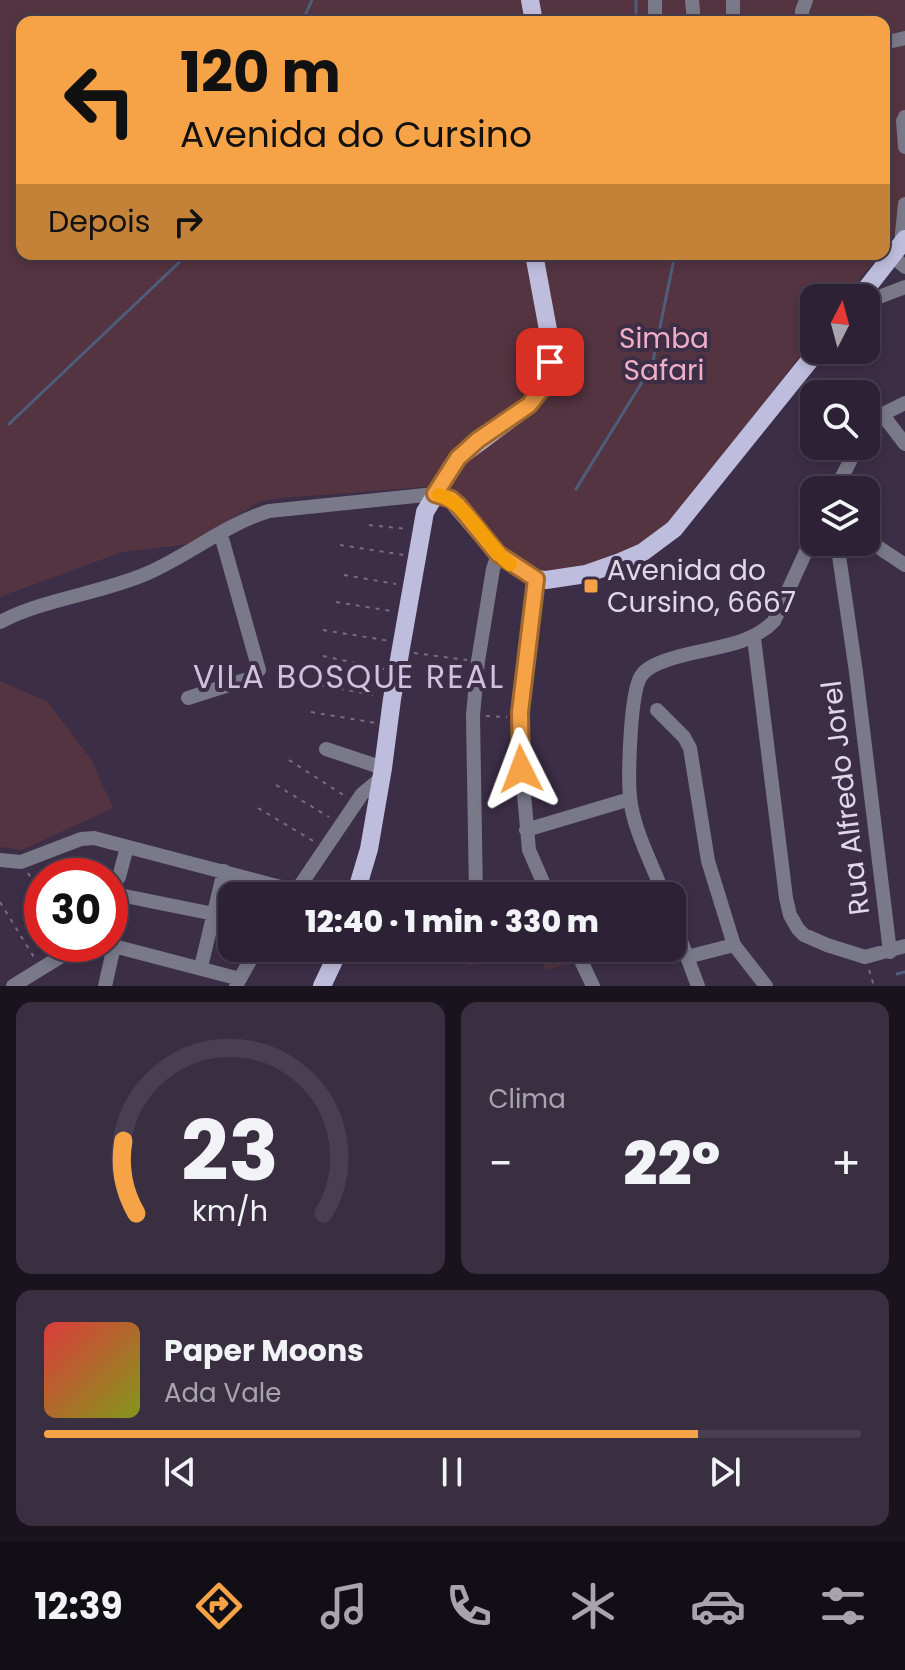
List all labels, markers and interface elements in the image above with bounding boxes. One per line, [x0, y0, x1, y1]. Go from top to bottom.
text: 120 m [180, 33, 341, 112]
icon: left [48, 48, 152, 152]
text: Avenida do Cursino [180, 109, 532, 160]
text: Depois [48, 200, 150, 243]
icon: right [166, 200, 210, 244]
north arrow [800, 284, 880, 364]
map controls [800, 284, 880, 556]
park label: Simba Safari [619, 319, 709, 390]
pin [516, 328, 584, 396]
icon: arrive [528, 340, 572, 384]
button: search [800, 380, 880, 460]
button: layers [800, 476, 880, 556]
place label: Avenida do Cursino, 6667 [607, 551, 796, 622]
marker: Avenida do Cursino, 6667 [582, 577, 600, 595]
district label: VILA BOSQUE REAL [193, 654, 505, 699]
street label: Rua Alfredo Jorel [812, 678, 879, 917]
position arrow [479, 727, 563, 811]
speed limit sign: 30 [24, 858, 128, 962]
text: 12:40 · 1 min · 330 m [305, 900, 599, 943]
text: Clima [489, 1081, 566, 1117]
text: 23 [181, 1093, 279, 1209]
text: 22° [623, 1122, 720, 1206]
text: − [489, 1133, 513, 1194]
text: + [831, 1133, 861, 1194]
text: km/h [192, 1191, 268, 1231]
text: Paper Moons [164, 1329, 364, 1372]
text: Ada Vale [164, 1375, 281, 1411]
icon: previous [158, 1450, 202, 1494]
icon: pause [430, 1450, 474, 1494]
icon: next [703, 1450, 747, 1494]
icon: directions [191, 1578, 247, 1634]
icon: music [316, 1578, 372, 1634]
icon: phone [441, 1578, 497, 1634]
icon: climate [565, 1578, 621, 1634]
icon: car [690, 1578, 746, 1634]
icon: filters [815, 1578, 871, 1634]
text: 12:39 [34, 1581, 123, 1632]

